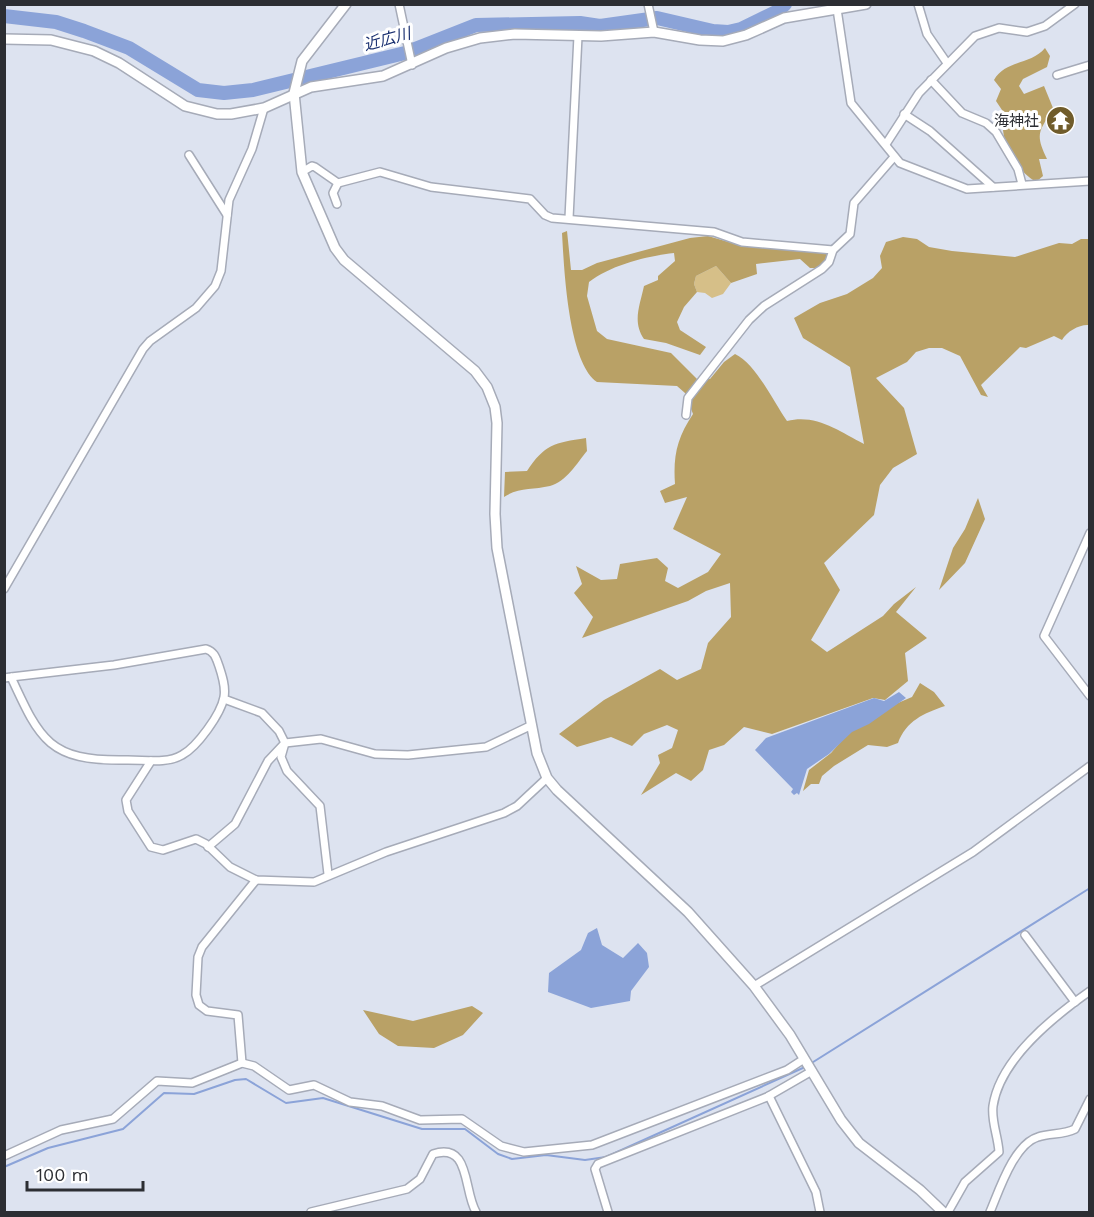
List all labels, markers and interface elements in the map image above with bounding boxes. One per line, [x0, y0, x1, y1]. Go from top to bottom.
water label: 近広川 [361, 23, 415, 54]
temple icon: 海神社 [1044, 105, 1076, 137]
place label: 海神社 [994, 112, 1039, 130]
scale bar [27, 1154, 142, 1192]
text: 100 m [36, 1164, 89, 1185]

